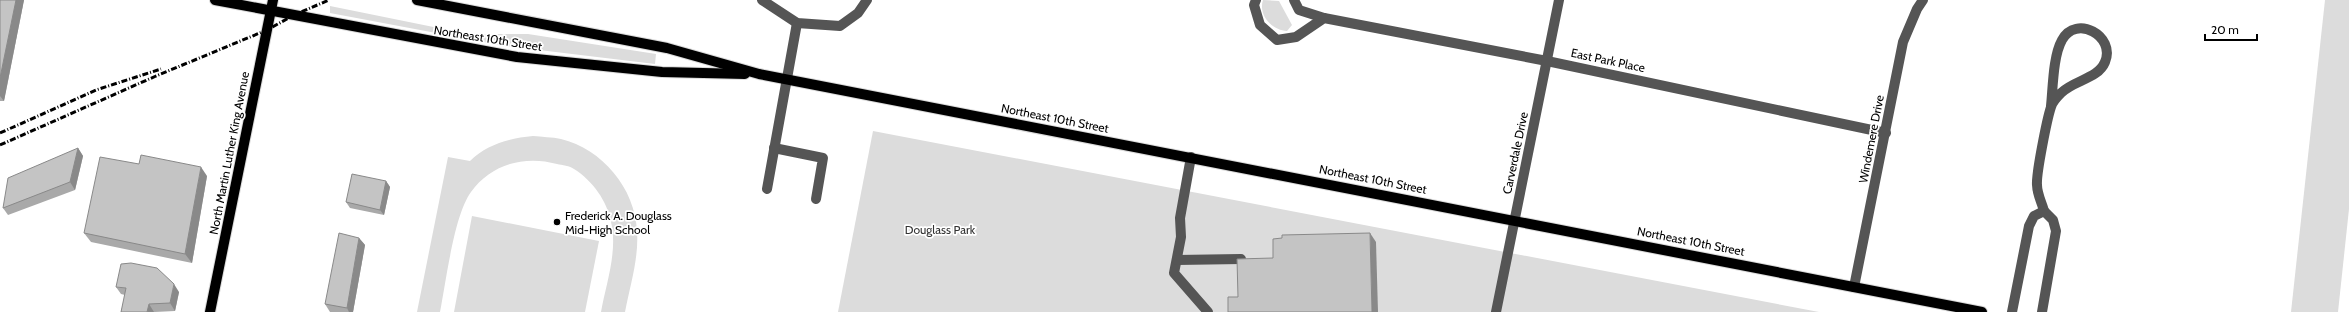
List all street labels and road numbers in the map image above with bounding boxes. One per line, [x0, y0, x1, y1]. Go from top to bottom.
street label: Northeast 10th Street [433, 22, 543, 54]
street label: East Park Place [1570, 45, 1646, 75]
street label: North Martin Luther King Avenue [206, 70, 252, 236]
street label: Windemere Drive [1855, 94, 1887, 184]
street label: Northeast 10th Street [1000, 100, 1110, 136]
street label: Carverdale Drive [1499, 111, 1531, 195]
street label: Northeast 10th Street [1318, 161, 1428, 197]
street label: Northeast 10th Street [1636, 223, 1746, 259]

